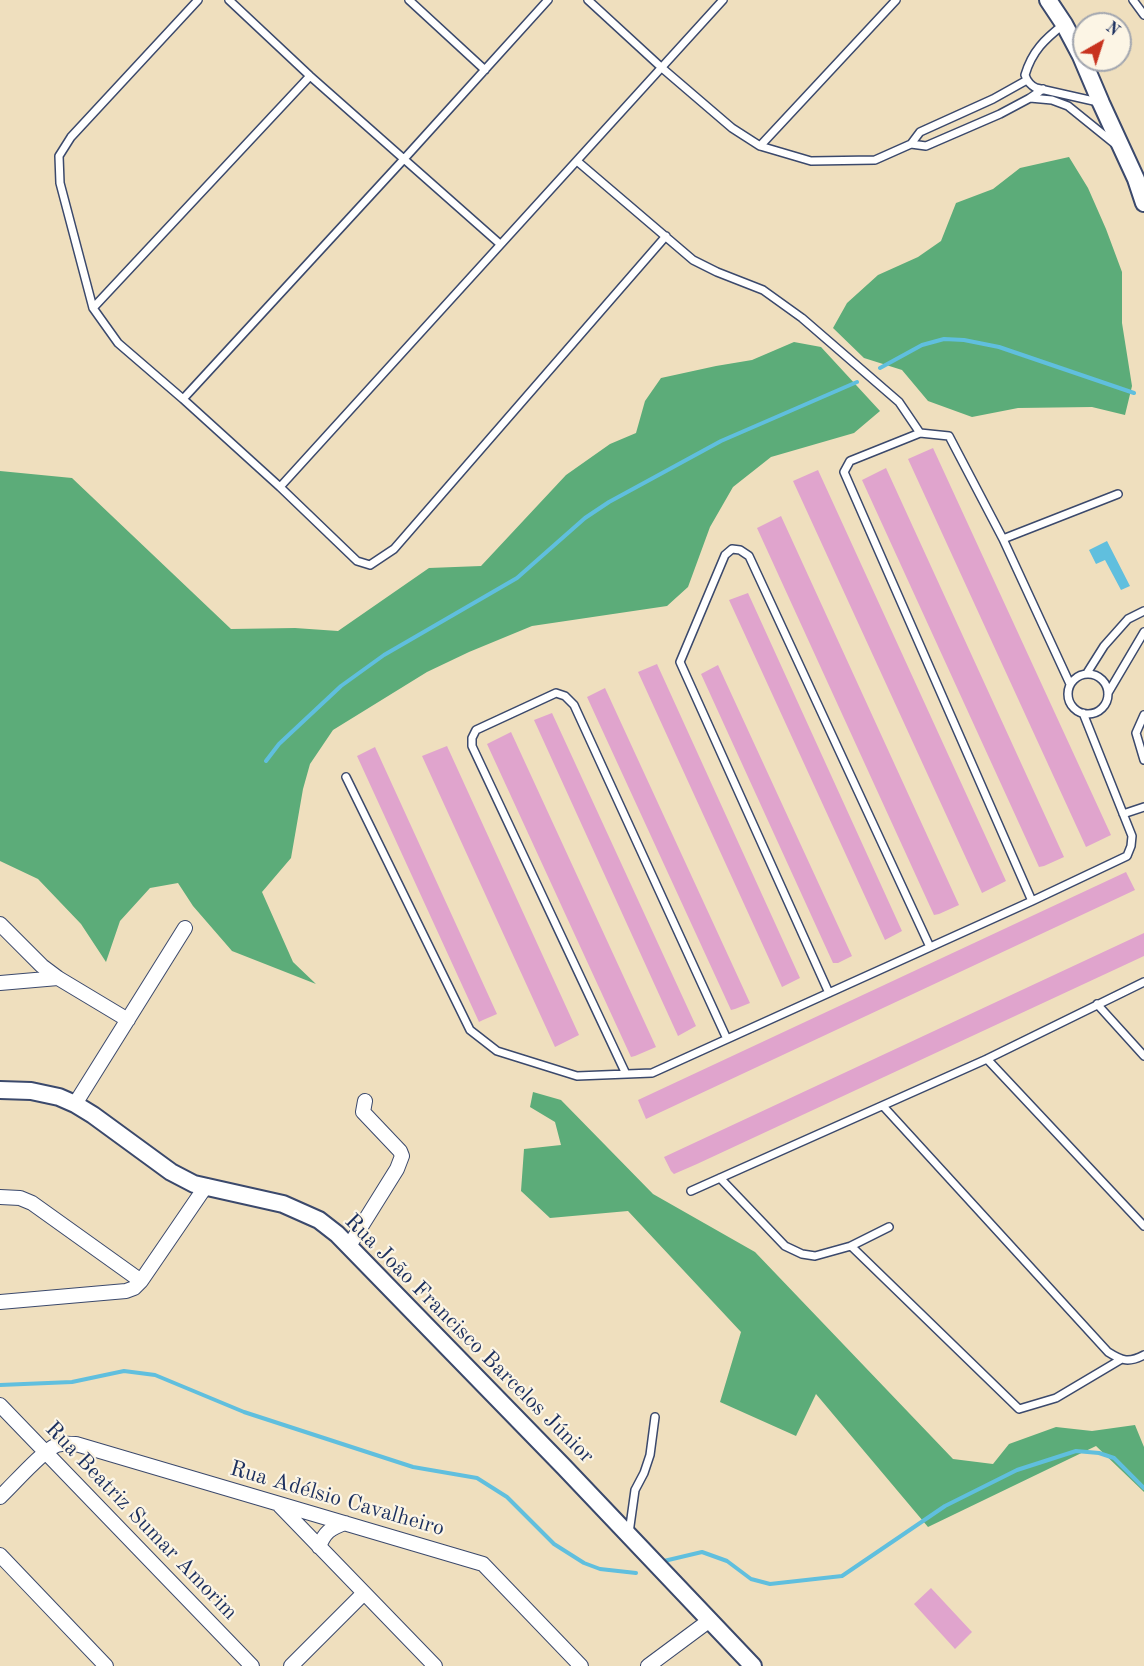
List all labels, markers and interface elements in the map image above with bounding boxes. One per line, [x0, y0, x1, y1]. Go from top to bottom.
north arrow [1072, 12, 1132, 72]
text: N [1102, 19, 1122, 40]
street label: Rua João Francisco Barcelos Júnior [339, 1209, 599, 1469]
street label: Rua Beatriz Sumar Amorim [39, 1416, 243, 1626]
street label: Rua Adélsio Cavalheiro [227, 1456, 447, 1542]

